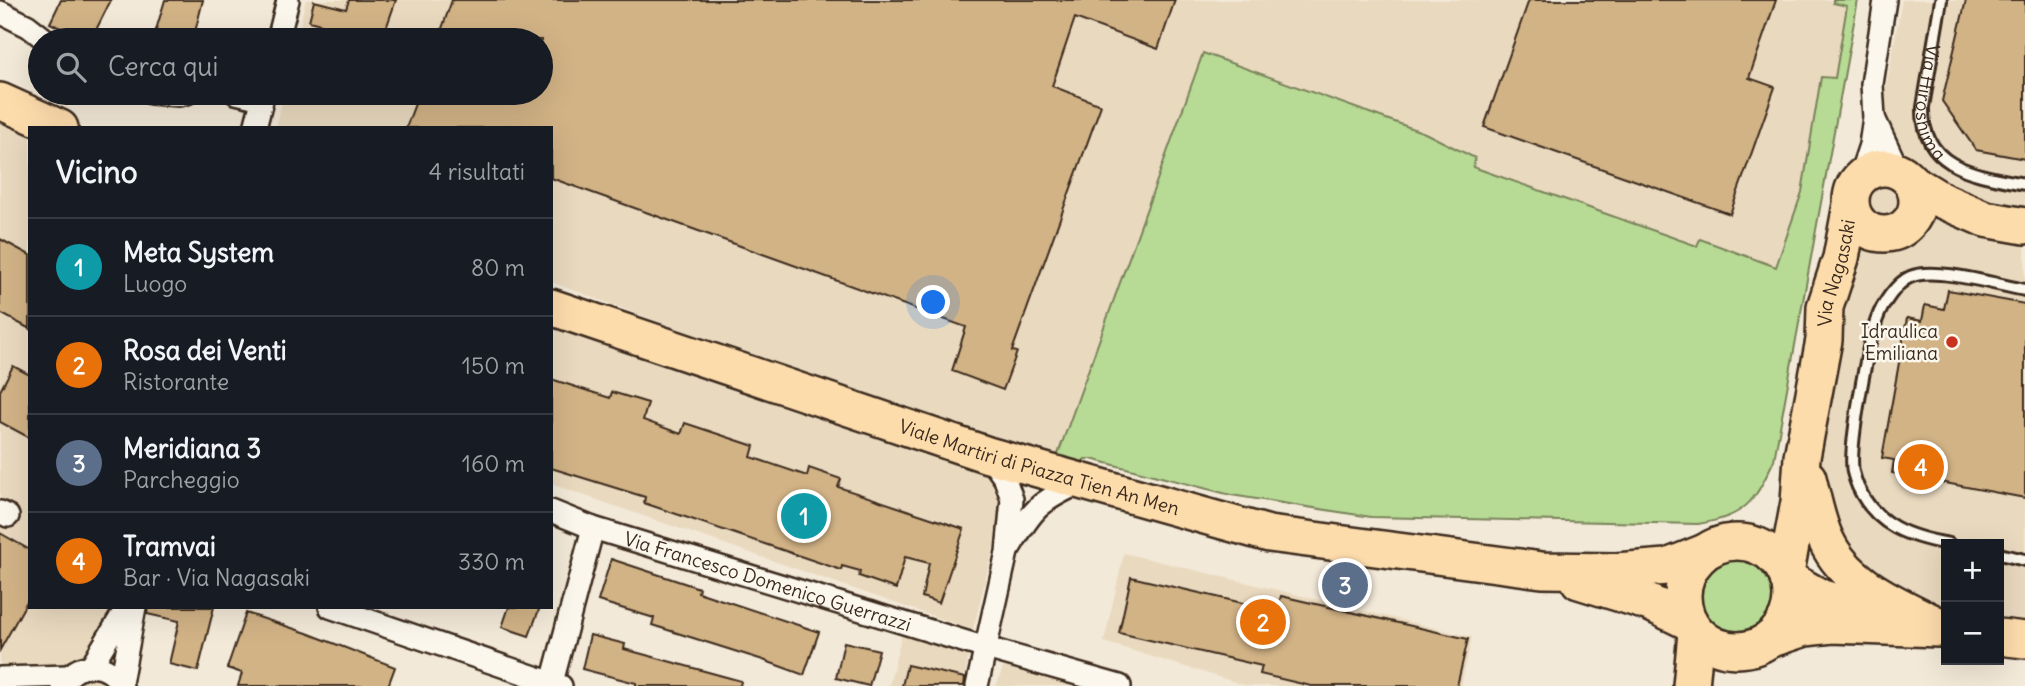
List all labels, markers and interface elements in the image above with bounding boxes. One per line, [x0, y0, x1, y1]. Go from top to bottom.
search box [28, 28, 553, 105]
street label: Via Hiroshima [1910, 43, 1951, 166]
icon: search [52, 48, 90, 86]
text: Cerca qui [108, 50, 218, 83]
text: Vicino [56, 153, 138, 191]
text: 4 risultati [429, 157, 525, 186]
street label: Via Nagasaki [1812, 217, 1860, 327]
text: Meta System [123, 236, 274, 269]
text: 1 [74, 253, 84, 282]
text: 80 m [471, 253, 525, 282]
text: Luogo [123, 269, 187, 298]
your location [916, 285, 950, 319]
place label: Idraulica Emiliana [1861, 319, 1938, 365]
text: Rosa dei Venti [123, 334, 287, 367]
marker: Idraulica Emiliana [1944, 334, 1960, 350]
text: 2 [73, 351, 85, 380]
text: 150 m [462, 351, 525, 380]
text: Ristorante [123, 367, 229, 396]
street label: Viale Martiri di Piazza Tien An Men [896, 414, 1182, 520]
text: Meridiana 3 [123, 432, 261, 465]
pin: 4 [1898, 441, 1944, 493]
text: 3 [72, 449, 86, 478]
text: 160 m [462, 449, 525, 478]
text: Parcheggio [123, 465, 240, 494]
pin: 1 [781, 490, 827, 542]
street label: Via Francesco Domenico Guerrazzi [621, 526, 914, 636]
text: Tramvai [123, 530, 216, 563]
map controls [1941, 539, 2004, 665]
button: + [1941, 539, 2004, 602]
text: 4 [72, 547, 86, 576]
text: 330 m [458, 547, 525, 576]
pin: 3 [1322, 559, 1368, 611]
text: Bar · Via Nagasaki [123, 563, 310, 592]
pin: 2 [1240, 596, 1286, 648]
button: − [1941, 602, 2004, 665]

